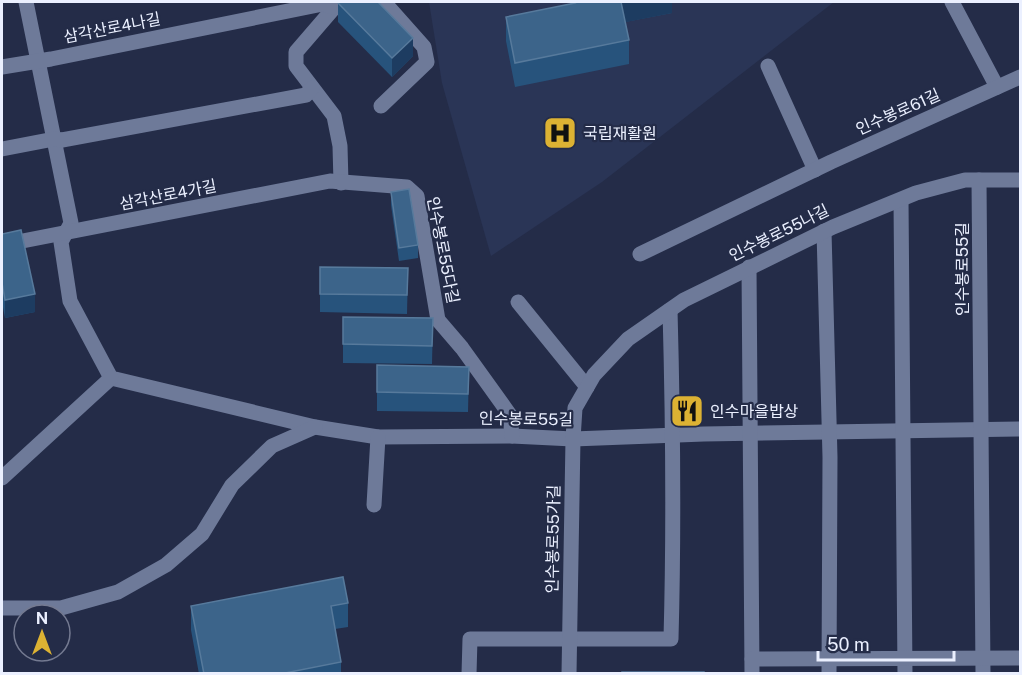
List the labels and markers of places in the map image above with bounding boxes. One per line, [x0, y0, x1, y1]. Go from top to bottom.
hospital icon: 국립재활원 [542, 115, 578, 151]
place label: 국립재활원 [583, 124, 657, 143]
restaurant icon: 인수마을밥상 [669, 393, 705, 429]
place label: 인수마을밥상 [710, 402, 799, 421]

